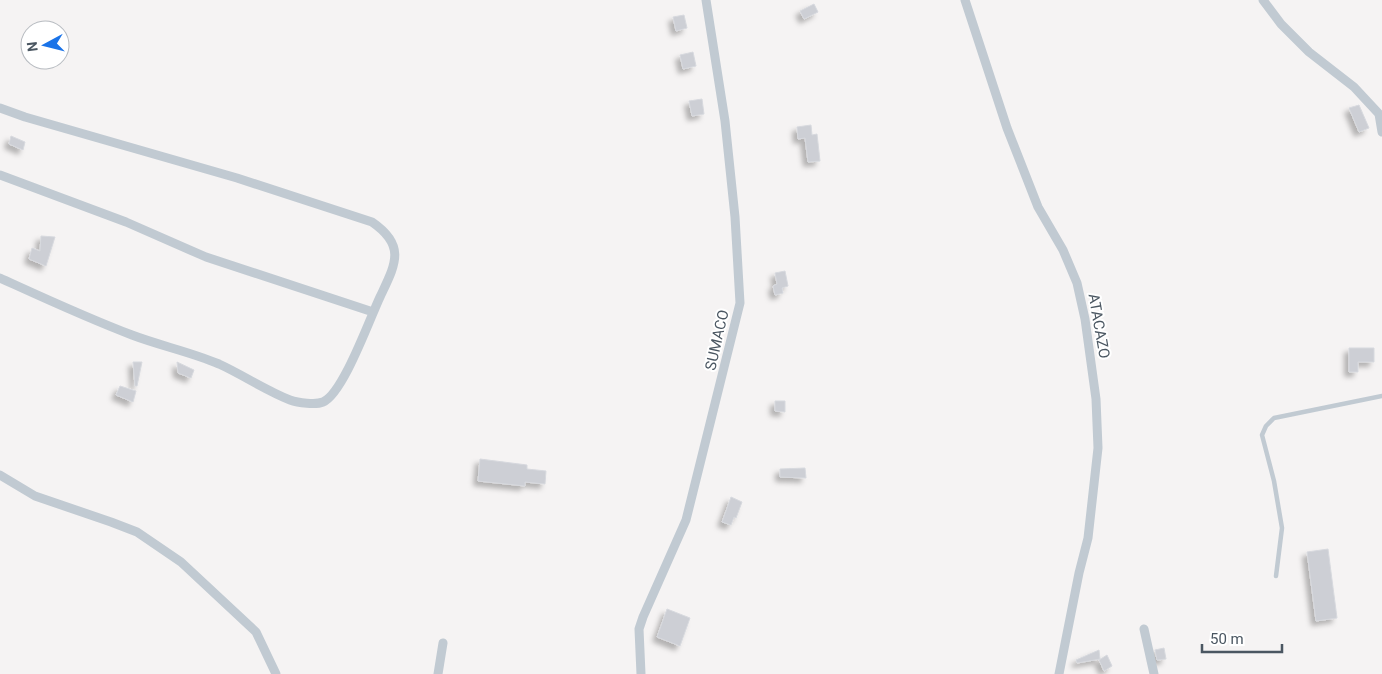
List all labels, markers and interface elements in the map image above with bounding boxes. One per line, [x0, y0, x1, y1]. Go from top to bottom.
north arrow [20, 20, 70, 70]
text: N [24, 41, 41, 52]
street label: ATACAZO [1084, 292, 1114, 360]
street label: SUMACO [701, 308, 733, 372]
scale bar [1202, 622, 1282, 654]
text: 50 m [1210, 630, 1244, 648]

